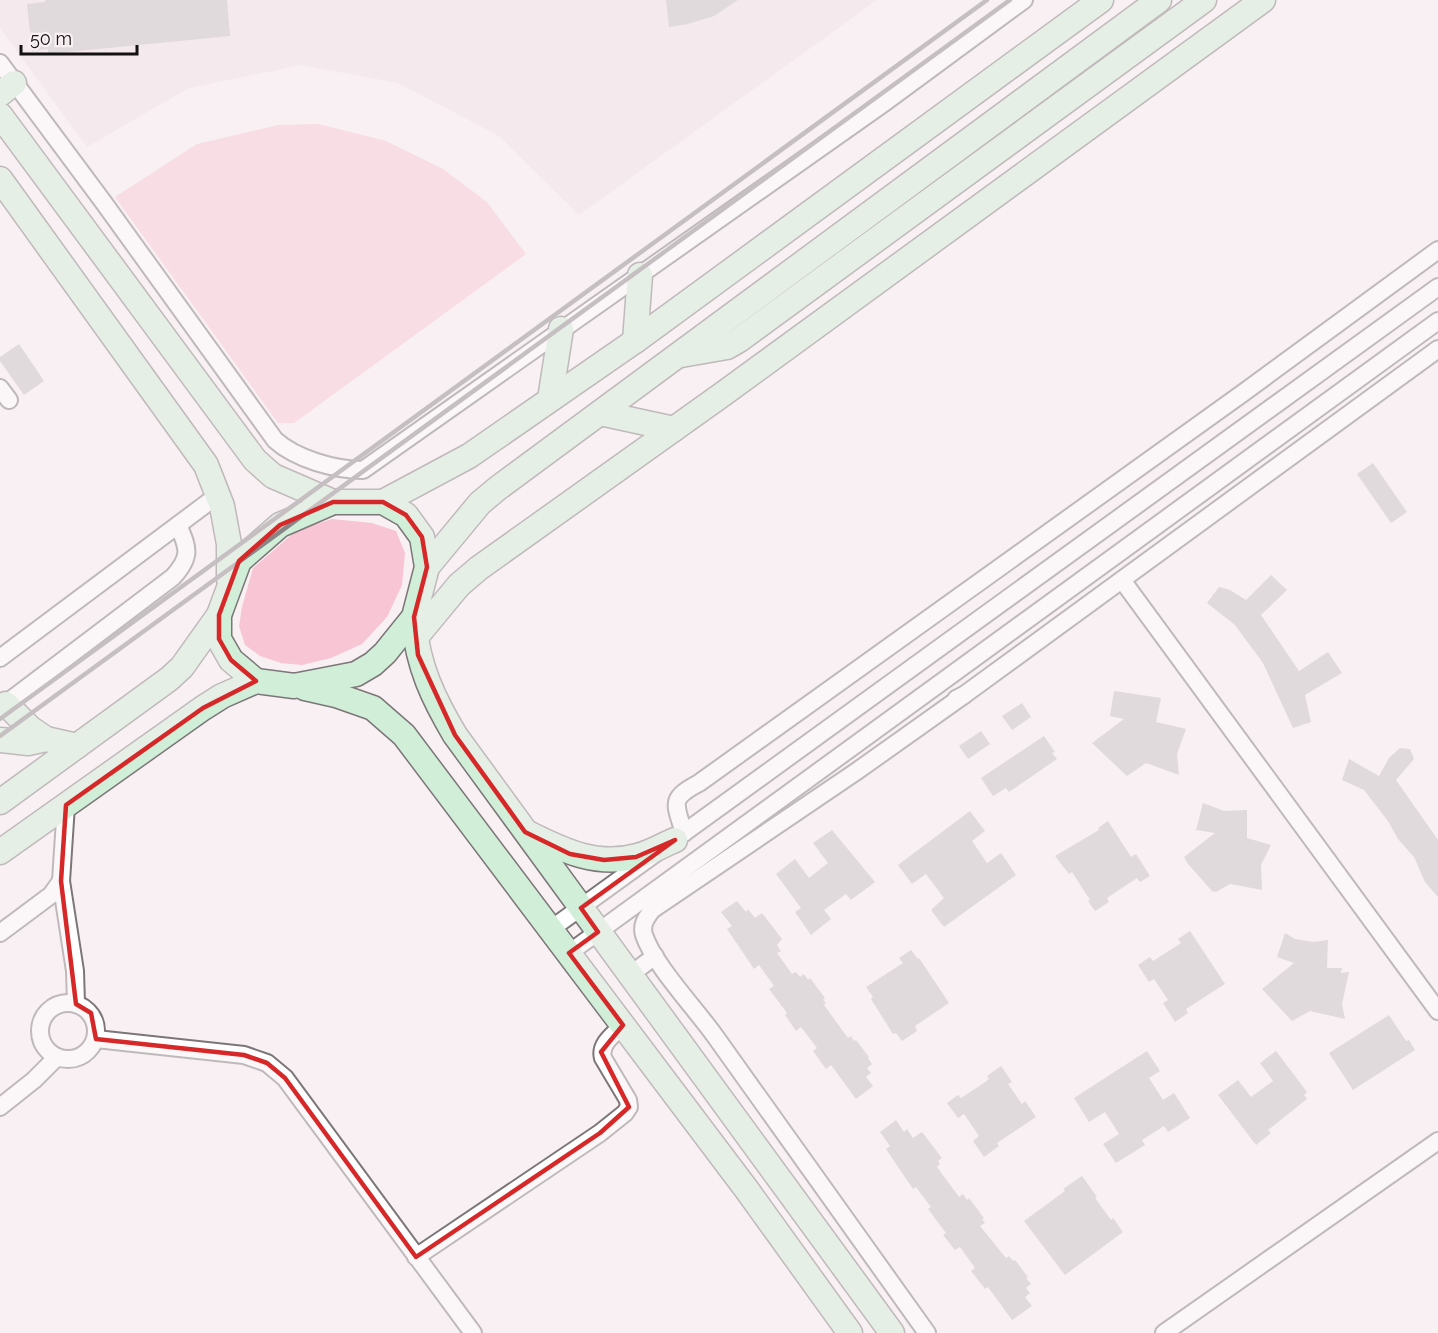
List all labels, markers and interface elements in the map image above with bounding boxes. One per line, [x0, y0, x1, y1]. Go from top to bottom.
scale bar [21, 18, 136, 56]
text: 50 m [30, 28, 72, 49]

